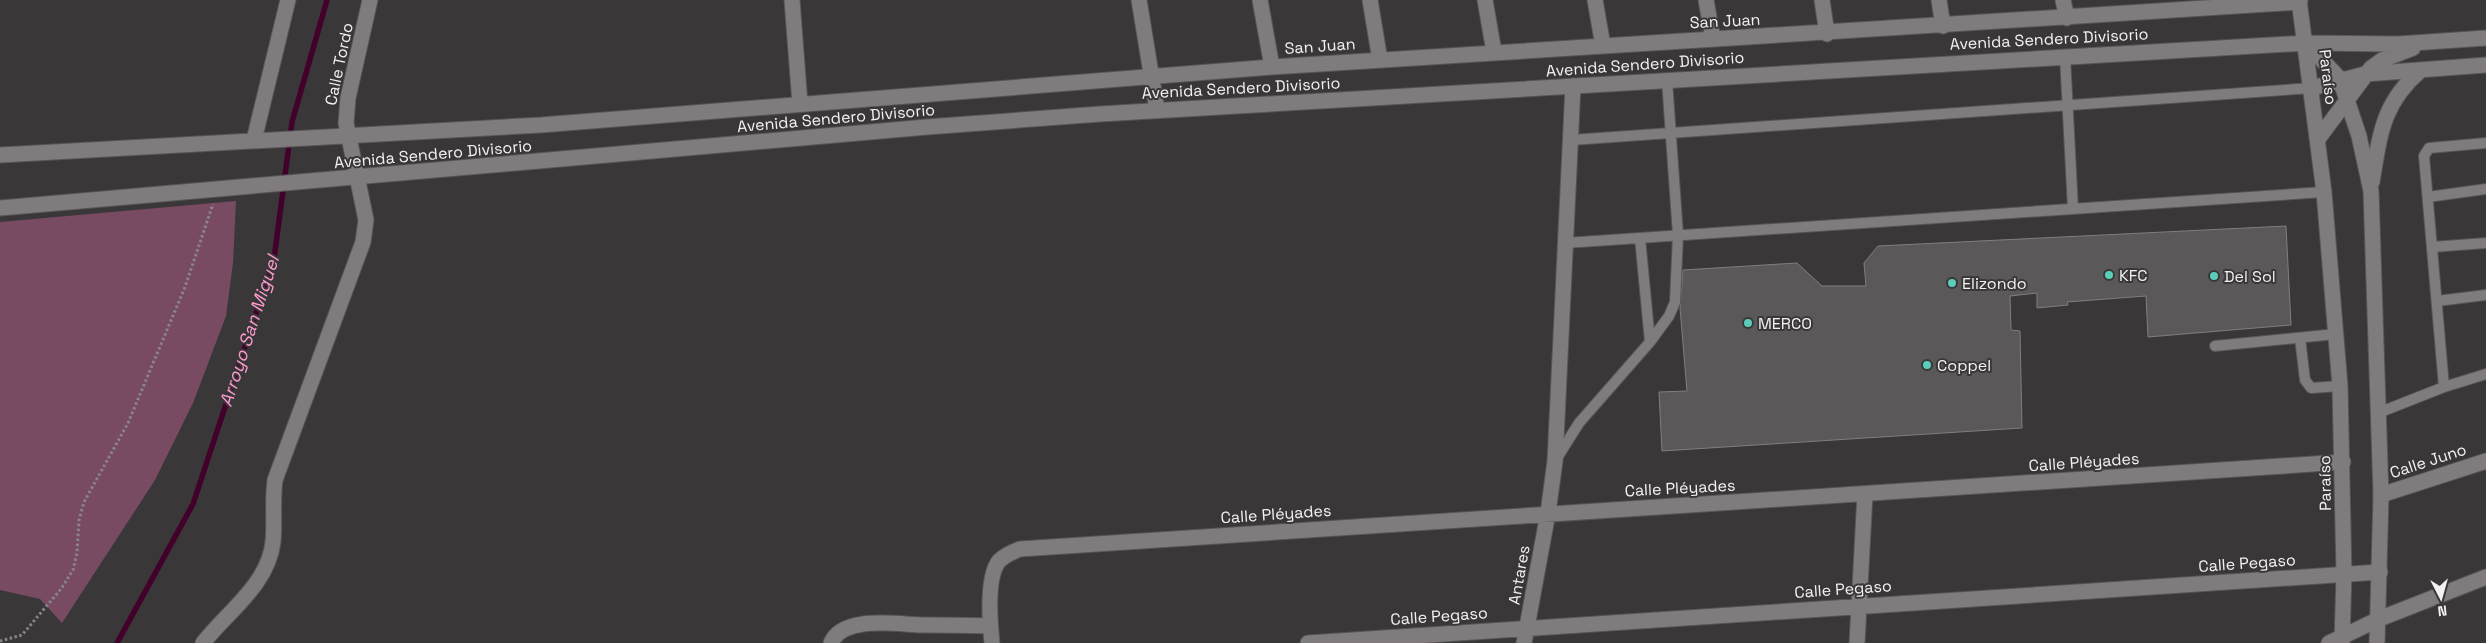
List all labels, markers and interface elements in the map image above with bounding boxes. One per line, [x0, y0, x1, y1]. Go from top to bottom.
street label: San Juan [1689, 9, 1761, 33]
street label: Calle Tordo [320, 21, 358, 107]
street label: Avenida Sendero Divisorio [1949, 23, 2149, 55]
street label: San Juan [1284, 33, 1356, 59]
street label: Avenida Sendero Divisorio [1545, 47, 1745, 81]
street label: Paraíso [2314, 48, 2342, 106]
street label: Avenida Sendero Divisorio [1141, 72, 1341, 104]
street label: Avenida Sendero Divisorio [736, 99, 936, 137]
street label: Avenida Sendero Divisorio [333, 135, 533, 173]
water label: Arroyo San Miguel [214, 250, 285, 409]
place label: KFC [2119, 265, 2148, 286]
place label: Del Sol [2224, 266, 2276, 287]
marker: KFC [2103, 269, 2115, 281]
marker: Del Sol [2208, 270, 2220, 282]
place label: Elizondo [1962, 273, 2027, 294]
marker: Elizondo [1946, 277, 1958, 289]
place label: MERCO [1758, 313, 1812, 334]
marker: MERCO [1742, 317, 1754, 329]
place label: Coppel [1937, 355, 1991, 376]
marker: Coppel [1921, 359, 1933, 371]
street label: Calle Juno [2387, 439, 2469, 483]
street label: Calle Pléyades [2028, 448, 2140, 476]
street label: Paraíso [2314, 455, 2336, 511]
street label: Calle Pléyades [1624, 475, 1736, 501]
street label: Calle Pléyades [1220, 500, 1332, 528]
street label: Antares [1503, 544, 1535, 606]
street label: Calle Pegaso [2198, 549, 2296, 577]
north arrow [2416, 573, 2466, 623]
street label: Calle Pegaso [1794, 575, 1892, 603]
text: N [2437, 601, 2448, 620]
street label: Calle Pegaso [1390, 602, 1488, 630]

